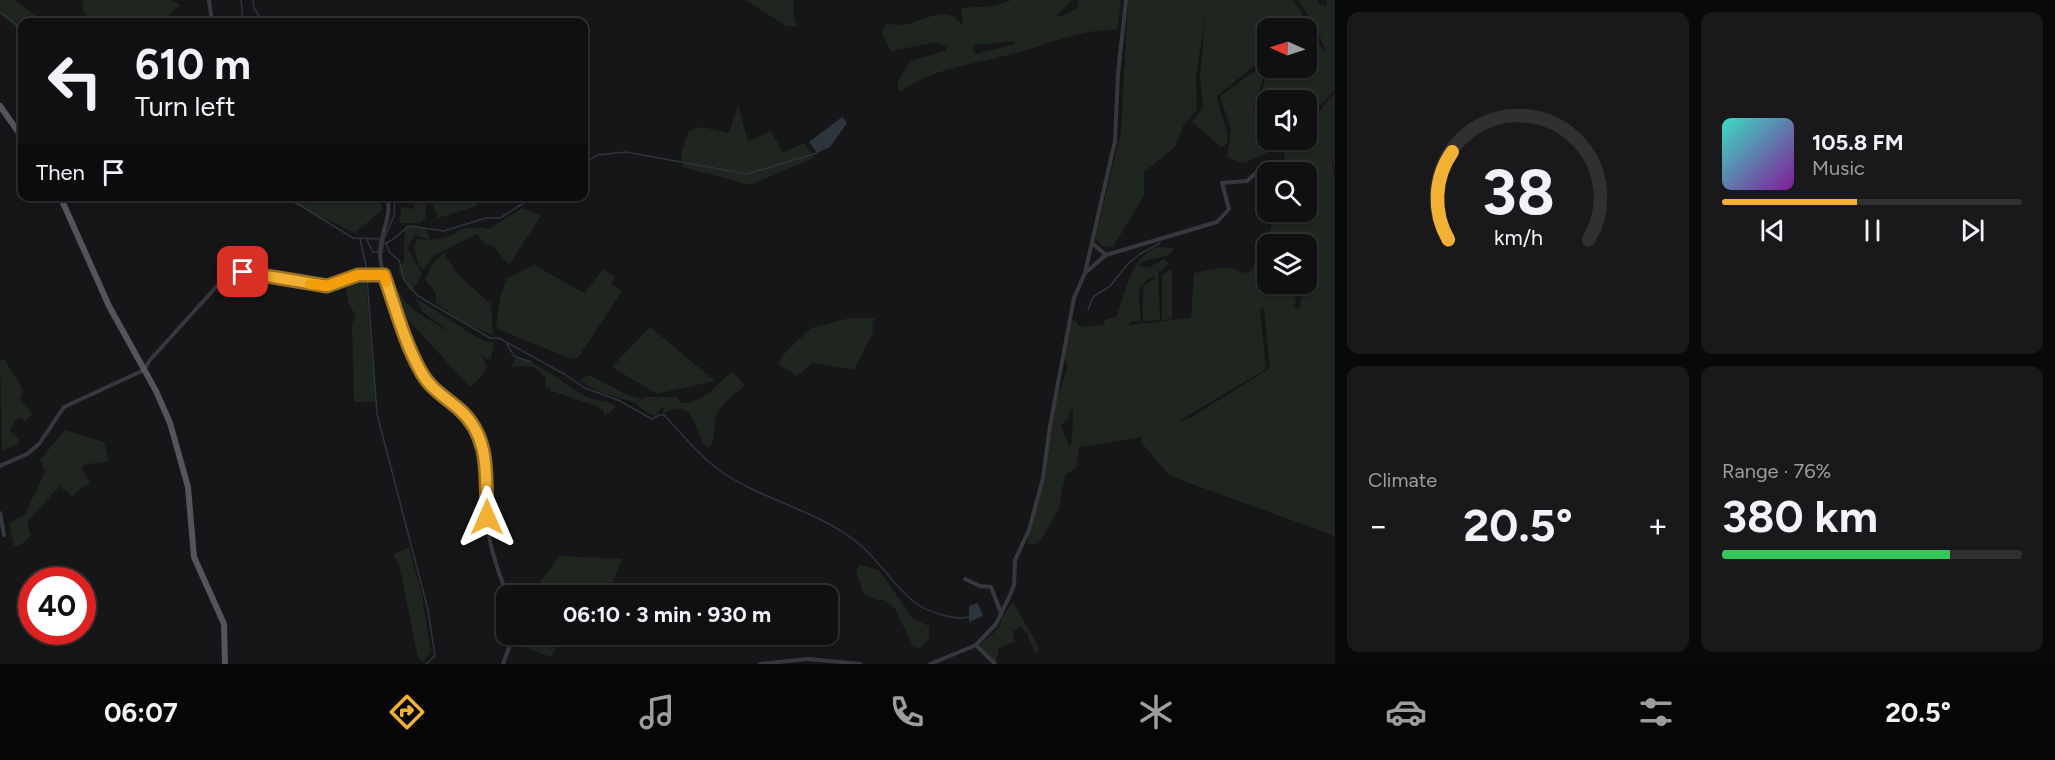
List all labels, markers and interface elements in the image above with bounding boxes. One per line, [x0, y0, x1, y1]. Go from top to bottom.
north arrow [1257, 18, 1317, 78]
map controls [1257, 18, 1317, 294]
text: 610 m [135, 39, 251, 90]
icon: left [36, 42, 114, 120]
text: Turn left [135, 90, 235, 123]
button: sound [1257, 90, 1317, 150]
text: 105.8 FM [1812, 129, 1904, 156]
text: 38 [1482, 155, 1554, 230]
icon: arrive [97, 156, 130, 189]
text: Music [1812, 156, 1865, 180]
text: Then [36, 159, 85, 186]
button: search [1257, 162, 1317, 222]
icon: previous [1756, 214, 1789, 247]
icon: pause [1856, 214, 1889, 247]
icon: next [1956, 214, 1989, 247]
text: km/h [1494, 225, 1542, 250]
button: layers [1257, 234, 1317, 294]
pin [217, 246, 268, 297]
icon: arrive [226, 255, 259, 288]
text: Range · 76% [1722, 459, 1831, 483]
text: Climate [1368, 468, 1437, 492]
position arrow [455, 485, 519, 549]
text: 380 km [1722, 489, 1878, 543]
text: 20.5° [1463, 498, 1573, 552]
text: − [1368, 506, 1389, 545]
text: + [1647, 506, 1668, 545]
speed limit sign: 40 [18, 567, 96, 645]
text: 06:10 · 3 min · 930 m [563, 601, 771, 628]
icon: directions [386, 691, 428, 733]
icon: music [636, 691, 678, 733]
icon: phone [886, 691, 928, 733]
icon: climate [1135, 691, 1177, 733]
icon: car [1385, 691, 1427, 733]
icon: filters [1635, 691, 1677, 733]
text: 06:07 [104, 696, 178, 729]
text: 20.5° [1885, 696, 1951, 729]

